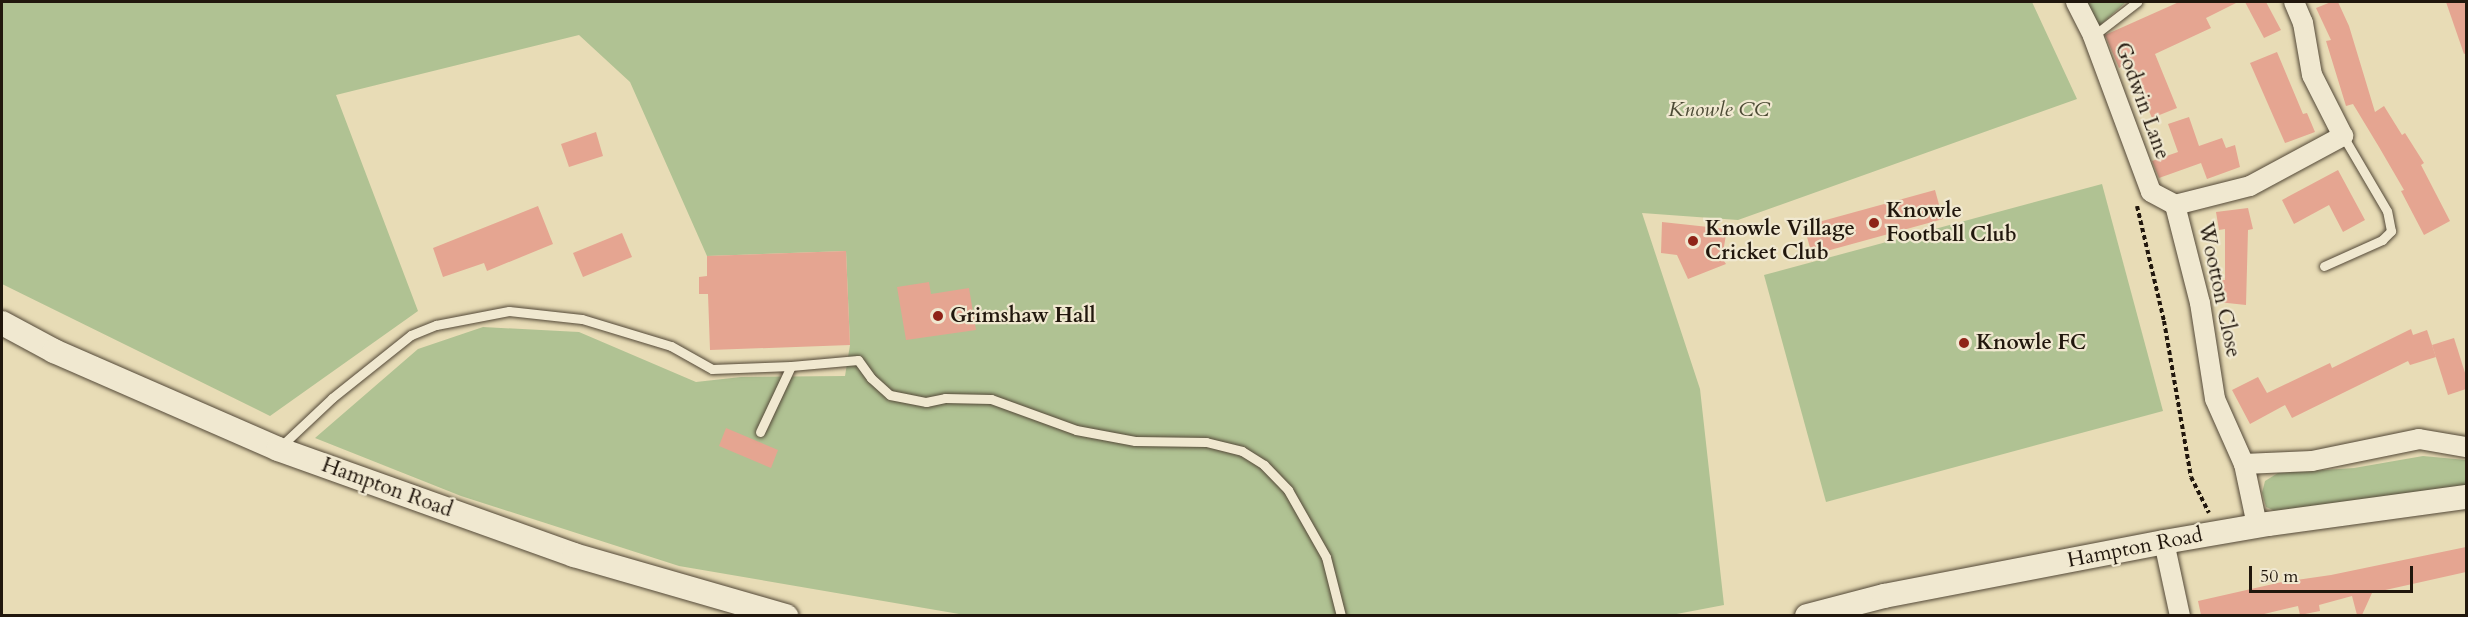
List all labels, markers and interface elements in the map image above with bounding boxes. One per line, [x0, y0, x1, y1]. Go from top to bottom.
street label: Godwin Lane [2109, 39, 2175, 163]
park label: Knowle CC [1668, 97, 1770, 123]
place label: Knowle Football Club [1886, 198, 2017, 248]
place label: Knowle Village Cricket Club [1705, 216, 1855, 266]
marker: Knowle Football Club [1867, 216, 1881, 230]
street label: Wootton Close [2192, 220, 2246, 360]
marker: Knowle Village Cricket Club [1686, 234, 1700, 248]
place label: Grimshaw Hall [950, 303, 1096, 329]
marker: Grimshaw Hall [931, 309, 945, 323]
place label: Knowle FC [1976, 330, 2086, 356]
marker: Knowle FC [1957, 336, 1971, 350]
street label: Hampton Road [318, 453, 456, 523]
street label: Hampton Road [2065, 523, 2205, 573]
scale bar [2252, 554, 2416, 592]
text: 50 m [2260, 564, 2299, 589]

